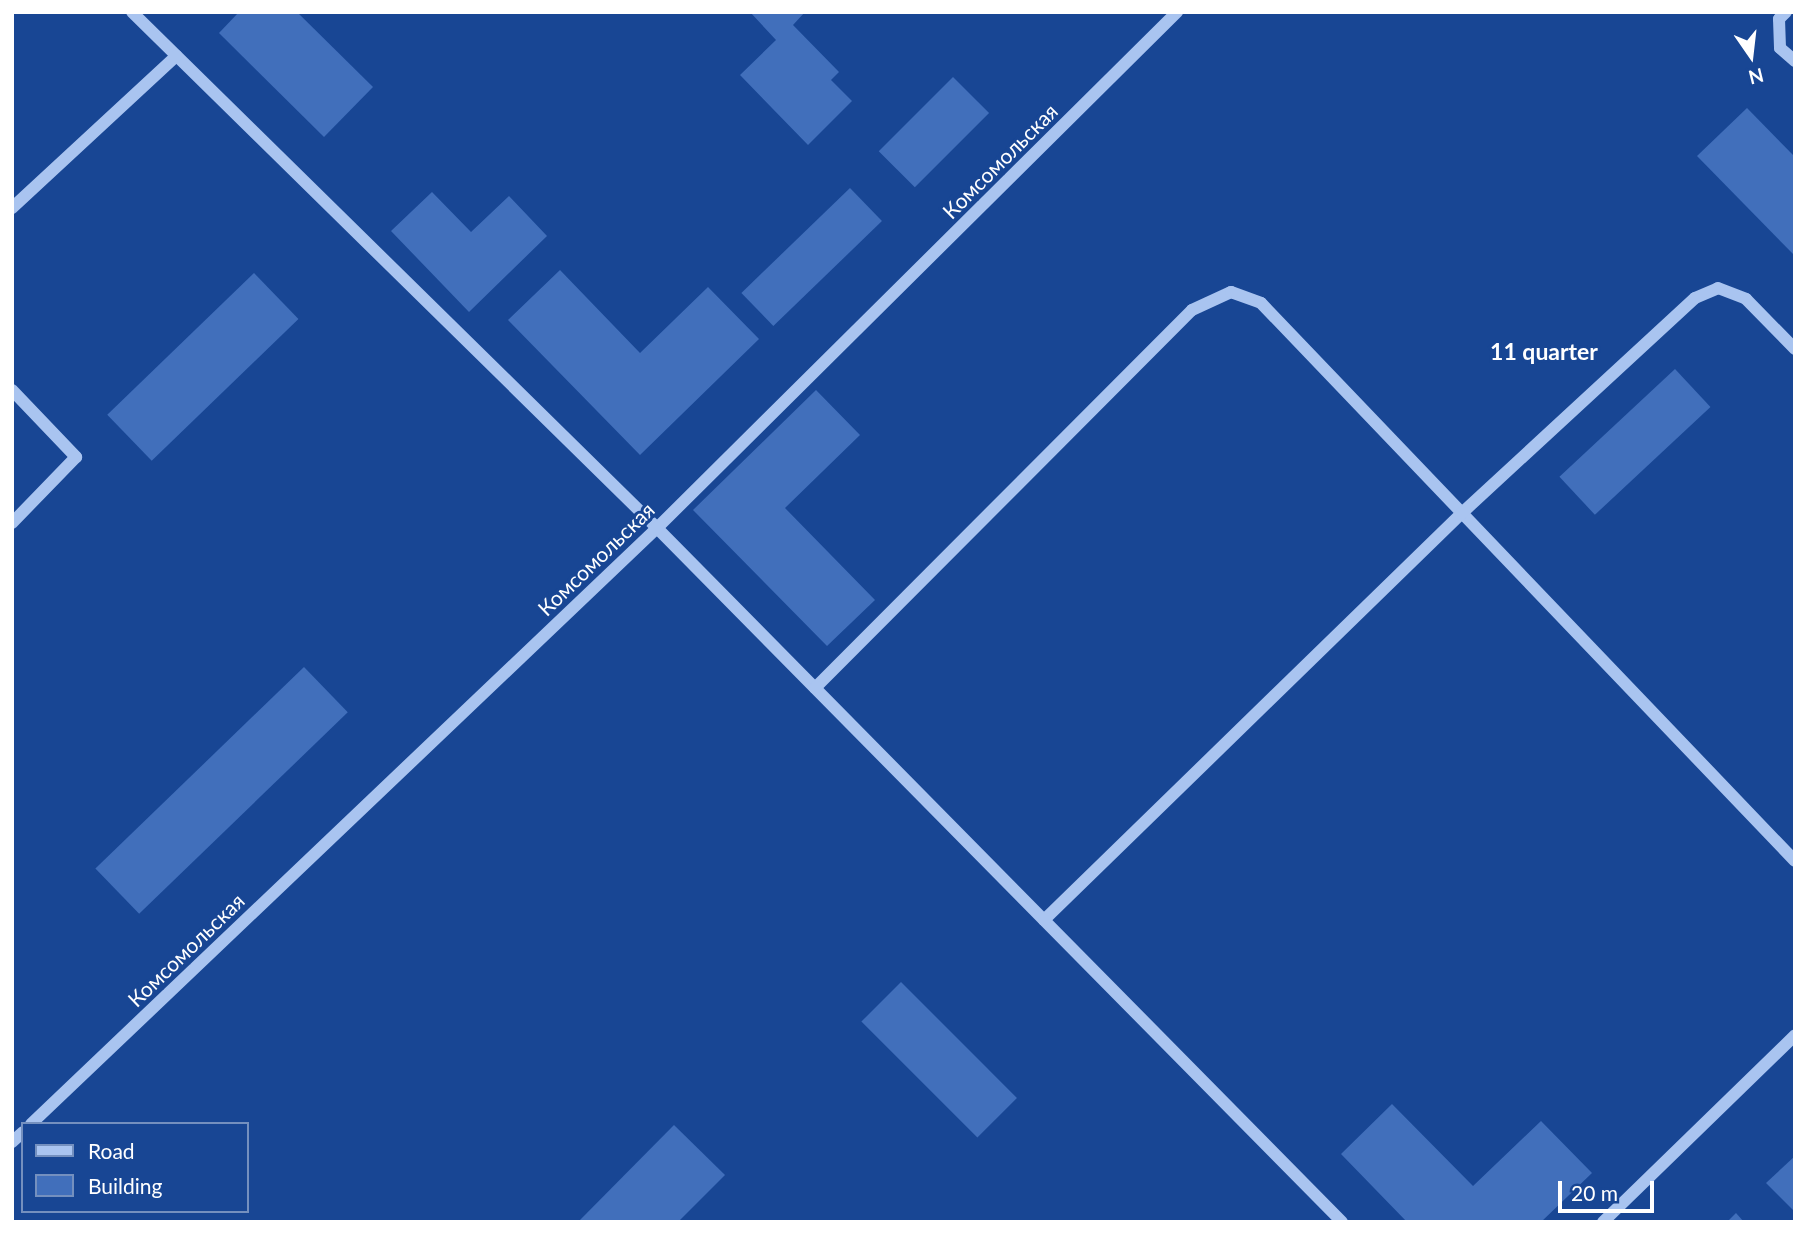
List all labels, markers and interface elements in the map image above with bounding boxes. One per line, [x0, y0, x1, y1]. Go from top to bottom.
north arrow [1716, 21, 1786, 91]
text: N [1746, 64, 1766, 90]
street label: Комсомольская [937, 98, 1063, 224]
district label: 11 quarter [1490, 337, 1598, 365]
street label: Комсомольская [533, 497, 659, 621]
street label: Комсомольская [123, 888, 249, 1012]
legend [21, 1122, 248, 1213]
text: Road [88, 1138, 135, 1163]
scale bar [1562, 1168, 1658, 1212]
text: Building [88, 1173, 163, 1198]
text: 20 m [1571, 1180, 1618, 1205]

